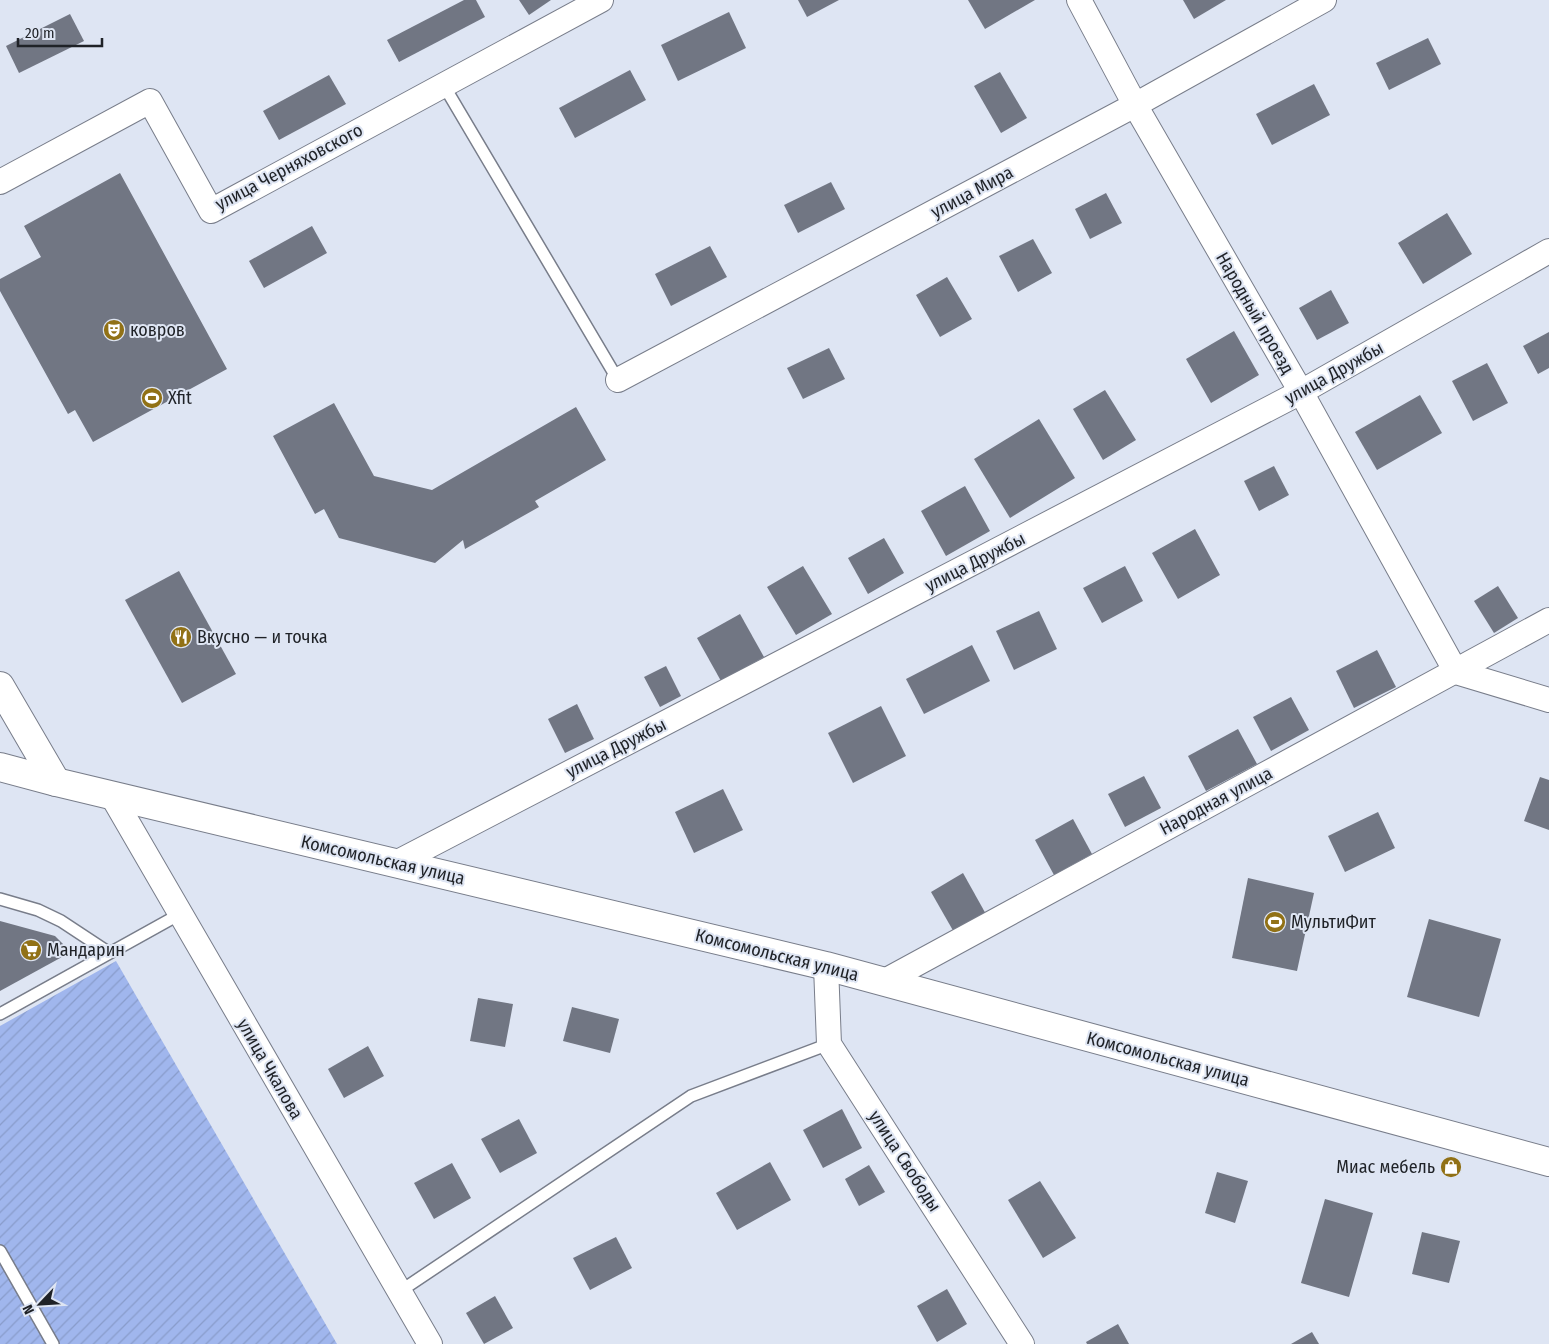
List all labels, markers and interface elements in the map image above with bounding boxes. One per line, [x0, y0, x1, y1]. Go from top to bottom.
scale bar [18, 15, 101, 47]
text: 20 m [25, 24, 55, 42]
street label: улица Черняховского [212, 119, 366, 215]
street label: улица Мира [927, 161, 1017, 223]
street label: Народный проезд [1211, 248, 1299, 378]
theatre icon: ковров [102, 318, 126, 342]
place label: ковров [130, 319, 185, 341]
street label: улица Дружбы [1281, 337, 1387, 409]
sports icon: Xfit [140, 386, 164, 410]
place label: Xfit [168, 387, 192, 409]
street label: улица Дружбы [921, 527, 1029, 597]
restaurant icon: Вкусно — и точка [169, 625, 193, 649]
place label: Вкусно — и точка [197, 626, 328, 648]
street label: улица Дружбы [562, 713, 670, 783]
street label: Народная улица [1156, 762, 1276, 840]
street label: Комсомольская улица [299, 830, 467, 890]
sports icon: МультиФит [1263, 910, 1287, 934]
place label: МультиФит [1291, 911, 1377, 933]
street label: Комсомольская улица [693, 924, 861, 986]
supermarket icon: Мандарин [19, 938, 43, 962]
place label: Мандарин [47, 939, 125, 961]
street label: улица Чкалова [232, 1015, 308, 1123]
street label: Комсомольская улица [1084, 1027, 1252, 1091]
street label: улица Свободы [864, 1106, 946, 1216]
shop icon: Миас мебель [1439, 1155, 1463, 1179]
place label: Миас мебель [1336, 1156, 1435, 1178]
north arrow [15, 1279, 65, 1329]
text: N [19, 1302, 38, 1317]

